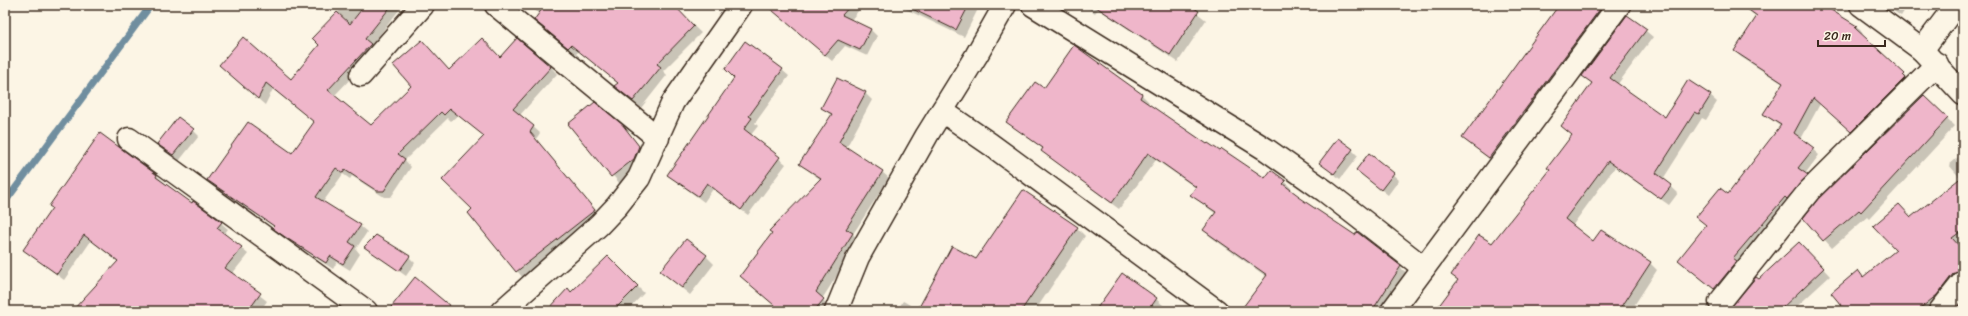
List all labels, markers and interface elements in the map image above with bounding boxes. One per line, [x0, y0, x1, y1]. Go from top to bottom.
scale bar [1818, 22, 1885, 48]
text: 20 m [1824, 25, 1851, 47]

